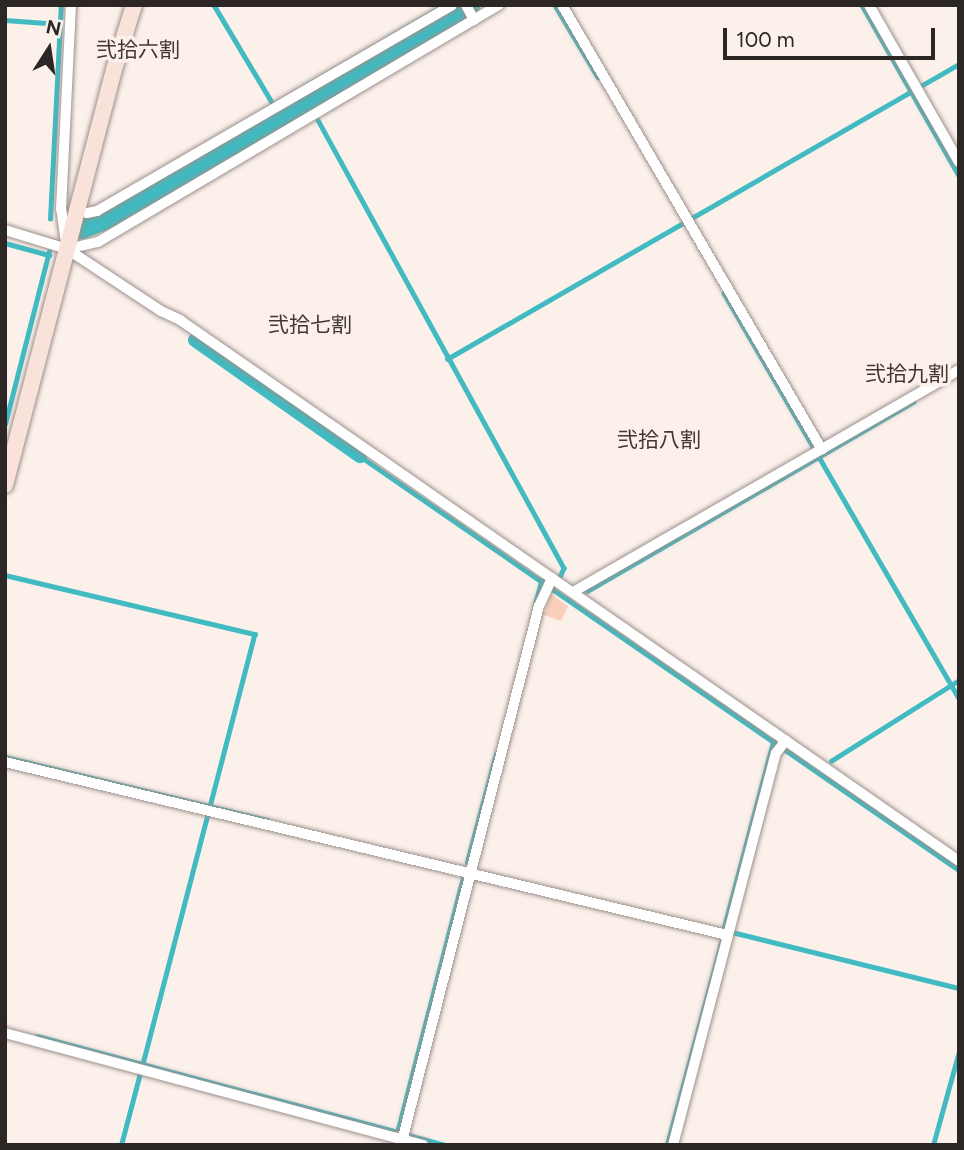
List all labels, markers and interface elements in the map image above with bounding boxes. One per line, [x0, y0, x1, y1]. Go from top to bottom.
north arrow [14, 14, 84, 84]
scale bar [726, 14, 938, 58]
text: N [44, 15, 63, 41]
text: 100 m [736, 27, 795, 52]
district label: 弐拾六割 [96, 37, 180, 63]
district label: 弐拾七割 [268, 312, 352, 338]
district label: 弐拾九割 [865, 361, 949, 387]
district label: 弐拾八割 [617, 427, 701, 453]

